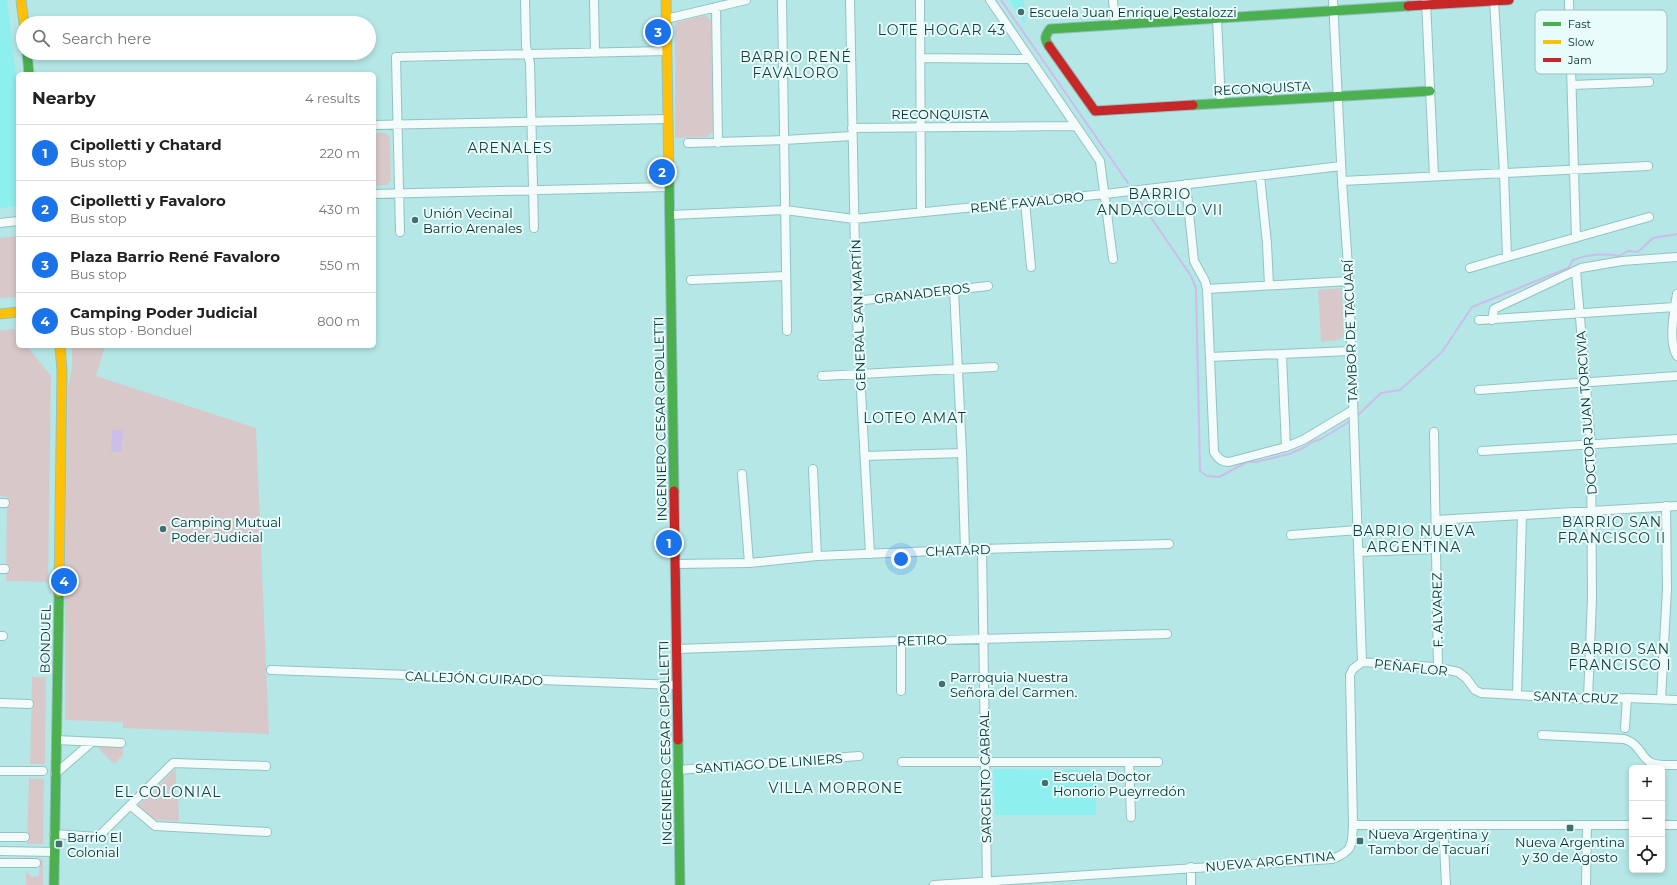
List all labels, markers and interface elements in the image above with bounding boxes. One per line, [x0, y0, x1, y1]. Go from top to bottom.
place label: Escuela Juan Enrique Pestalozzi [1029, 4, 1237, 20]
marker: Escuela Juan Enrique Pestalozzi [1016, 7, 1026, 17]
legend [1535, 10, 1667, 74]
search box [16, 16, 376, 60]
pin: 3 [645, 17, 671, 47]
text: Fast [1568, 17, 1592, 31]
district label: LOTE HOGAR 43 [878, 21, 1006, 39]
icon: search [30, 27, 52, 49]
text: Search here [62, 29, 151, 48]
text: Slow [1568, 35, 1594, 49]
district label: BARRIO RENÉ FAVALORO [740, 48, 852, 82]
text: Jam [1567, 53, 1592, 67]
street label: RECONQUISTA [1213, 77, 1312, 99]
text: Nearby [32, 88, 96, 108]
text: 4 results [305, 90, 360, 106]
street label: RECONQUISTA [891, 106, 989, 122]
text: Cipolletti y Chatard [70, 135, 222, 154]
district label: ARENALES [467, 139, 553, 157]
text: 1 [42, 145, 48, 161]
text: 220 m [319, 145, 360, 161]
text: Bus stop [70, 154, 127, 170]
pin: 2 [649, 157, 675, 187]
district label: BARRIO ANDACOLLO VII [1097, 185, 1223, 219]
street label: RENÉ FAVALORO [969, 188, 1085, 216]
text: Cipolletti y Favaloro [70, 191, 226, 210]
text: 2 [41, 201, 49, 217]
text: 430 m [318, 201, 360, 217]
place label: Unión Vecinal Barrio Arenales [423, 205, 522, 236]
text: Bus stop [70, 210, 127, 226]
marker: Unión Vecinal Barrio Arenales [410, 215, 420, 225]
street label: GENERAL SAN MARTÍN [847, 239, 869, 391]
text: Plaza Barrio René Favaloro [70, 247, 280, 266]
text: 3 [41, 257, 49, 273]
text: 550 m [320, 257, 360, 273]
street label: TAMBOR DE TACUARÍ [1339, 258, 1360, 403]
text: Bus stop [70, 266, 127, 282]
street label: GRANADEROS [873, 279, 971, 307]
text: Camping Poder Judicial [70, 303, 258, 322]
text: 4 [41, 313, 49, 329]
text: 800 m [317, 313, 360, 329]
street label: INGENIERO CESAR CIPOLLETTI [650, 317, 670, 521]
text: Bus stop · Bonduel [70, 322, 192, 338]
street label: DOCTOR JUAN TORCIVIA [1572, 330, 1600, 496]
district label: LOTEO AMAT [863, 409, 967, 427]
district label: BARRIO SAN FRANCISCO II [1558, 513, 1666, 547]
place label: Camping Mutual Poder Judicial [171, 514, 281, 545]
district label: BARRIO NUEVA ARGENTINA [1352, 522, 1476, 556]
marker: Camping Mutual Poder Judicial [158, 524, 168, 534]
pin: 1 [656, 528, 682, 558]
street label: CHATARD [925, 541, 991, 559]
your location [891, 549, 911, 569]
pin: 4 [51, 566, 77, 596]
street label: F. ALVAREZ [1428, 572, 1446, 648]
street label: BONDUEL [36, 604, 54, 673]
street label: RETIRO [897, 631, 947, 649]
district label: BARRIO SAN FRANCISCO I [1568, 640, 1672, 674]
street label: INGENIERO CESAR CIPOLLETTI [655, 641, 675, 845]
street label: PEÑAFLOR [1373, 655, 1449, 679]
street label: CALLEJÓN GUIRADO [405, 668, 543, 688]
place label: Parroquia Nuestra Señora del Carmen. [950, 669, 1077, 700]
marker: Parroquia Nuestra Señora del Carmen. [937, 679, 947, 689]
street label: SANTA CRUZ [1533, 688, 1619, 706]
street label: SARGENTO CABRAL [976, 710, 994, 843]
street label: SANTIAGO DE LINIERS [695, 750, 843, 776]
map controls [1629, 765, 1665, 873]
button: + [1629, 765, 1665, 801]
place label: Escuela Doctor Honorio Pueyrredón [1053, 768, 1185, 799]
marker: Escuela Doctor Honorio Pueyrredón [1040, 778, 1050, 788]
district label: VILLA MORRONE [769, 779, 903, 797]
district label: EL COLONIAL [114, 783, 222, 801]
button: − [1629, 801, 1665, 837]
marker: Nueva Argentina y 30 de Agosto [1565, 823, 1575, 833]
place label: Nueva Argentina y Tambor de Tacuarí [1368, 826, 1490, 857]
place label: Barrio El Colonial [67, 829, 122, 860]
place label: Nueva Argentina y 30 de Agosto [1515, 834, 1625, 865]
marker: Nueva Argentina y Tambor de Tacuarí [1355, 836, 1365, 846]
button: locate [1629, 837, 1665, 873]
marker: Barrio El Colonial [54, 839, 64, 849]
street label: NUEVA ARGENTINA [1205, 847, 1336, 875]

